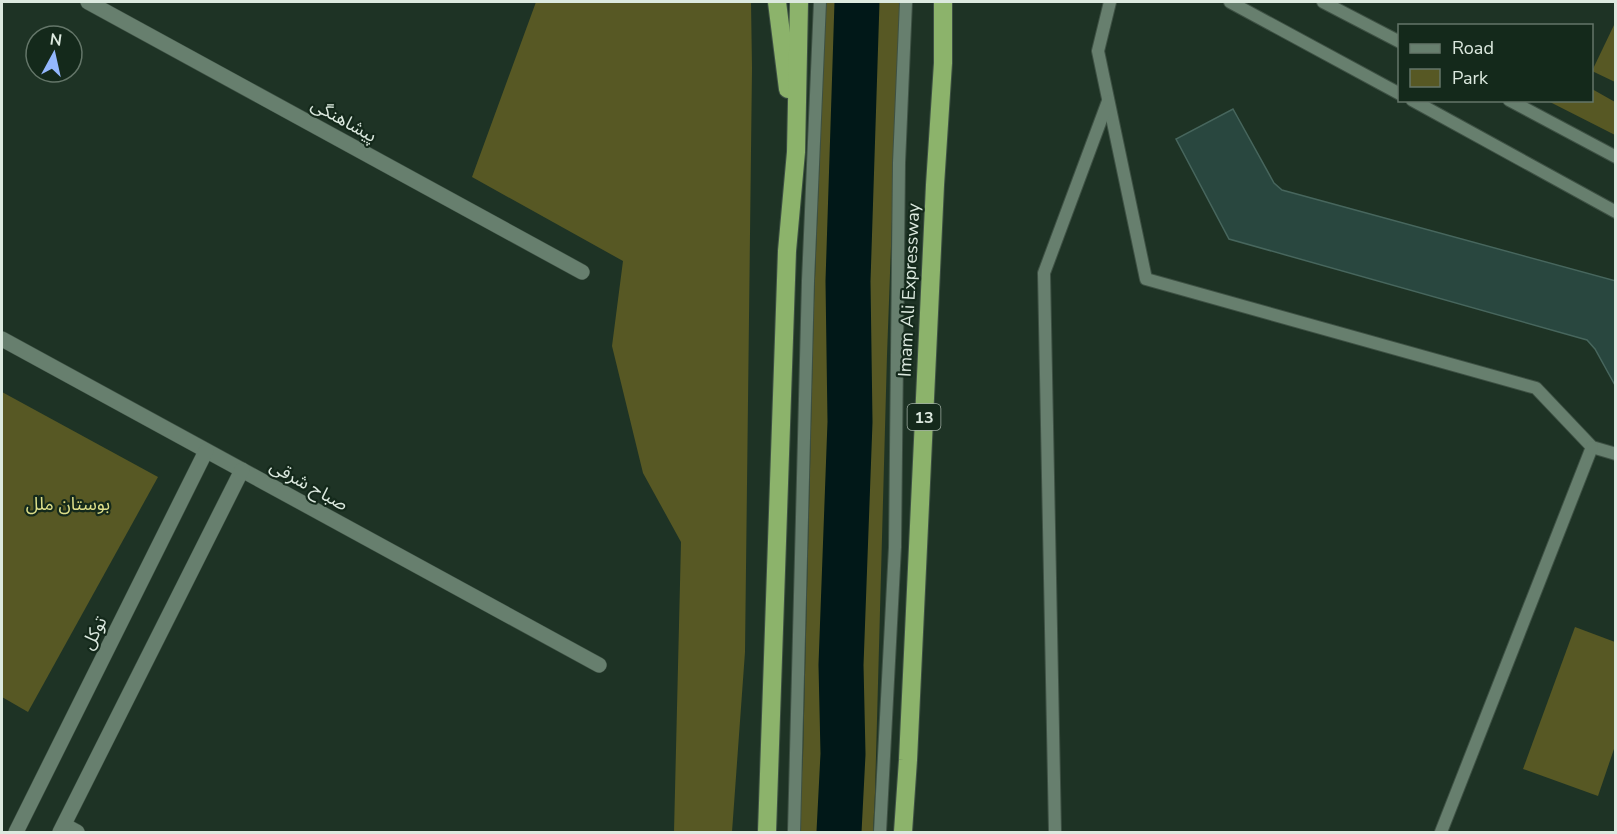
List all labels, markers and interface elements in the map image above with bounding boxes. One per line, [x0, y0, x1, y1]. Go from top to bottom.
north arrow [24, 24, 84, 84]
legend [1398, 24, 1593, 102]
text: N [48, 28, 63, 52]
text: Road [1452, 36, 1494, 60]
text: Park [1452, 66, 1489, 90]
street label: پیشاهنگی [307, 92, 381, 148]
street label: Imam Ali Expressway [892, 202, 926, 378]
road number: 13 [908, 404, 940, 430]
street label: صباح شرقی [265, 454, 352, 517]
park label: بوستان ملل [26, 492, 110, 516]
street label: توکل [75, 612, 113, 654]

